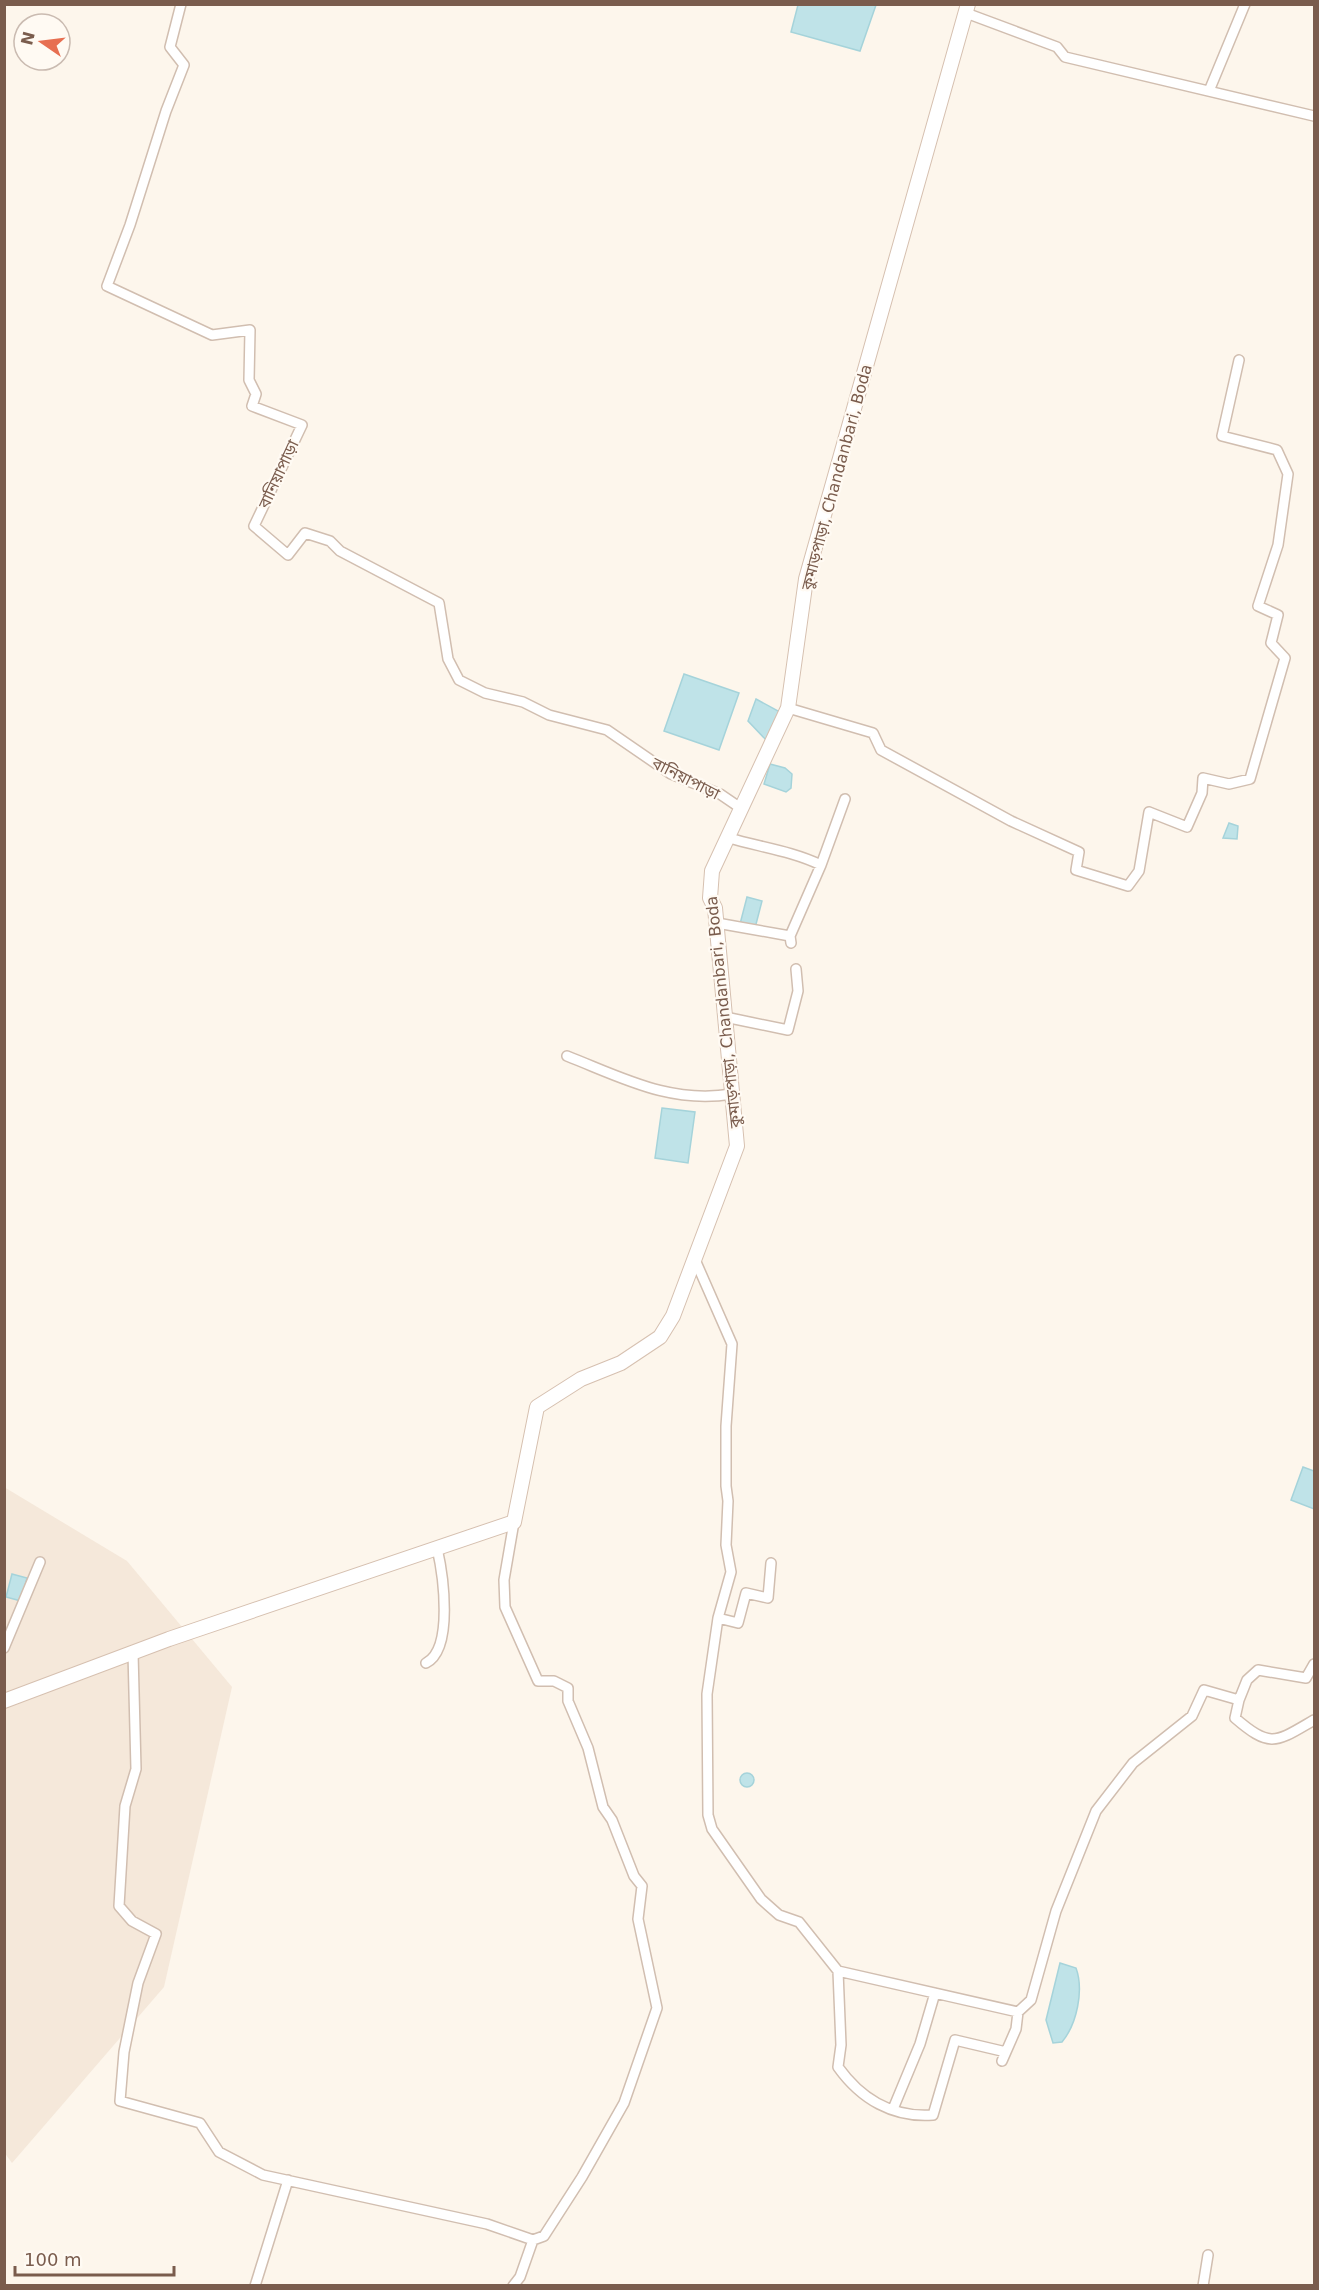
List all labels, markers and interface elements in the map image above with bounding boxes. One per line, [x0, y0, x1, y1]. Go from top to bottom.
north arrow [12, 12, 72, 72]
text: N [17, 30, 39, 47]
street label: কুমাড়পাড়া, Chandanbari, Boda [797, 362, 876, 593]
street label: বানিয়াপাড়া [254, 436, 303, 512]
street label: বানিয়াপাড়া [648, 753, 723, 804]
street label: কুমাড়পাড়া, Chandanbari, Boda [702, 895, 745, 1130]
scale bar [15, 2239, 174, 2277]
text: 100 m [24, 2249, 82, 2270]

